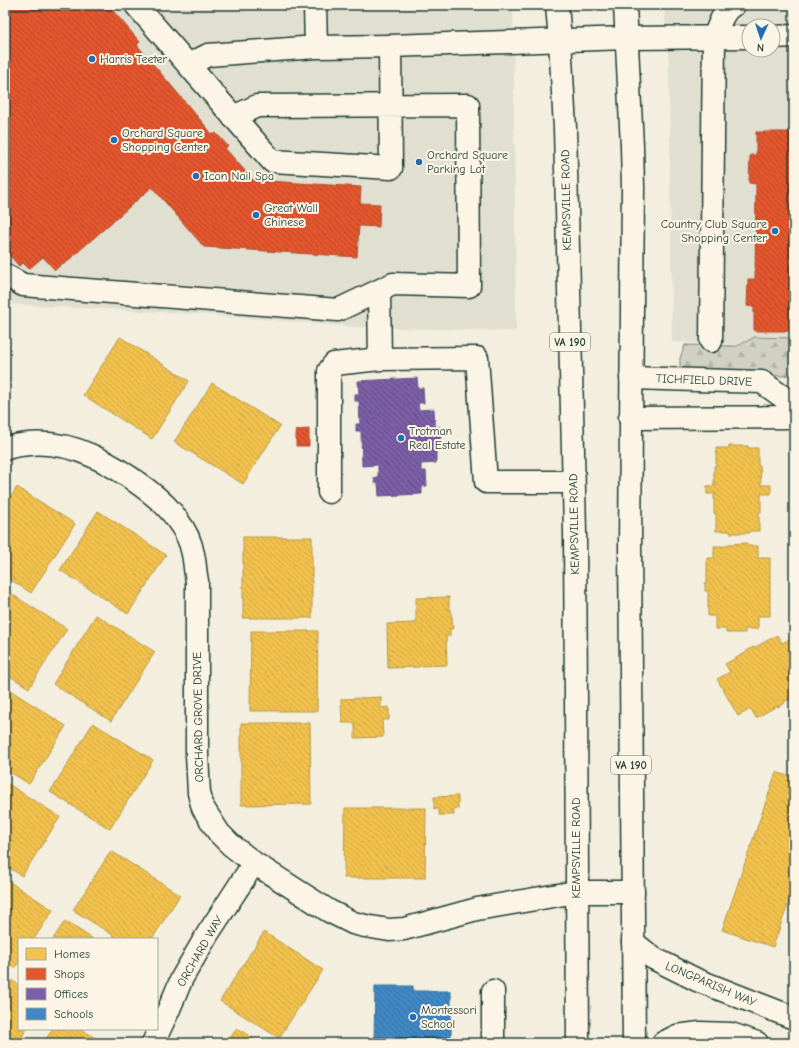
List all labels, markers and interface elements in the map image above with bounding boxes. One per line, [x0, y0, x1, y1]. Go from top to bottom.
north arrow [741, 18, 781, 58]
text: N [757, 41, 764, 54]
place label: Harris Teeter [100, 52, 168, 66]
marker: Harris Teeter [87, 54, 97, 64]
place label: Orchard Square Shopping Center [122, 126, 208, 154]
marker: Orchard Square Shopping Center [109, 135, 119, 145]
place label: Orchard Square Parking Lot [427, 148, 508, 176]
street label: KEMPSVILLE ROAD [558, 149, 574, 251]
marker: Orchard Square Parking Lot [414, 157, 424, 167]
place label: Icon Nail Spa [204, 169, 274, 183]
marker: Icon Nail Spa [191, 171, 201, 181]
place label: Great Wall Chinese [264, 201, 318, 229]
marker: Great Wall Chinese [251, 210, 261, 220]
place label: Country Club Square Shopping Center [661, 217, 767, 245]
marker: Country Club Square Shopping Center [770, 226, 780, 236]
road number: VA 190 [550, 333, 590, 351]
street label: TICHFIELD DRIVE [656, 371, 752, 389]
place label: Trotman Real Estate [409, 424, 465, 452]
marker: Trotman Real Estate [396, 433, 406, 443]
street label: KEMPSVILLE ROAD [566, 473, 582, 575]
street label: ORCHARD GROVE DRIVE [190, 652, 206, 782]
road number: VA 190 [611, 756, 651, 774]
street label: KEMPSVILLE ROAD [569, 797, 583, 899]
street label: ORCHARD WAY [174, 912, 226, 989]
legend [18, 938, 158, 1030]
text: Homes [54, 947, 90, 961]
street label: LONGPARISH WAY [663, 959, 759, 1010]
text: Shops [54, 967, 85, 981]
text: Offices [54, 987, 88, 1001]
place label: Montessori School [421, 1003, 477, 1031]
text: Schools [54, 1007, 93, 1021]
marker: Montessori School [408, 1012, 418, 1022]

